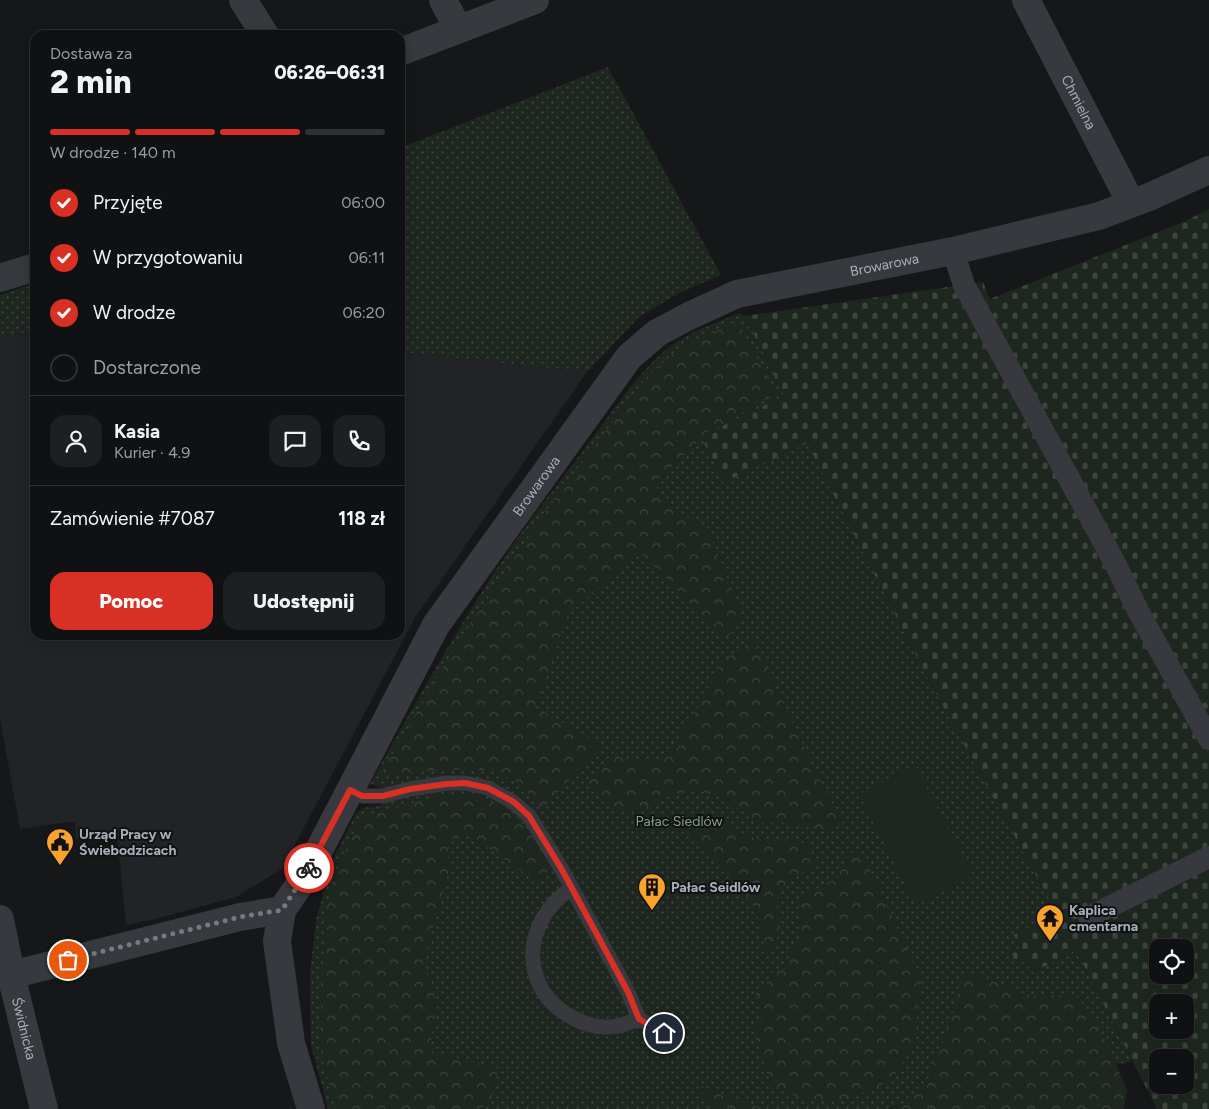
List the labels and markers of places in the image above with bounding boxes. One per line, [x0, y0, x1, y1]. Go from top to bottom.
place label: Urząd Pracy w Świebodzicach [79, 826, 177, 859]
public building icon: Urząd Pracy w Świebodzicach [45, 827, 75, 866]
building icon: Pałac Seidlów [637, 872, 667, 911]
place label: Pałac Seidlów [671, 879, 761, 896]
place label: Kaplica cmentarna [1069, 902, 1138, 935]
temple icon: Kaplica cmentarna [1035, 903, 1065, 942]
pin [47, 939, 89, 981]
pin [643, 1012, 685, 1054]

